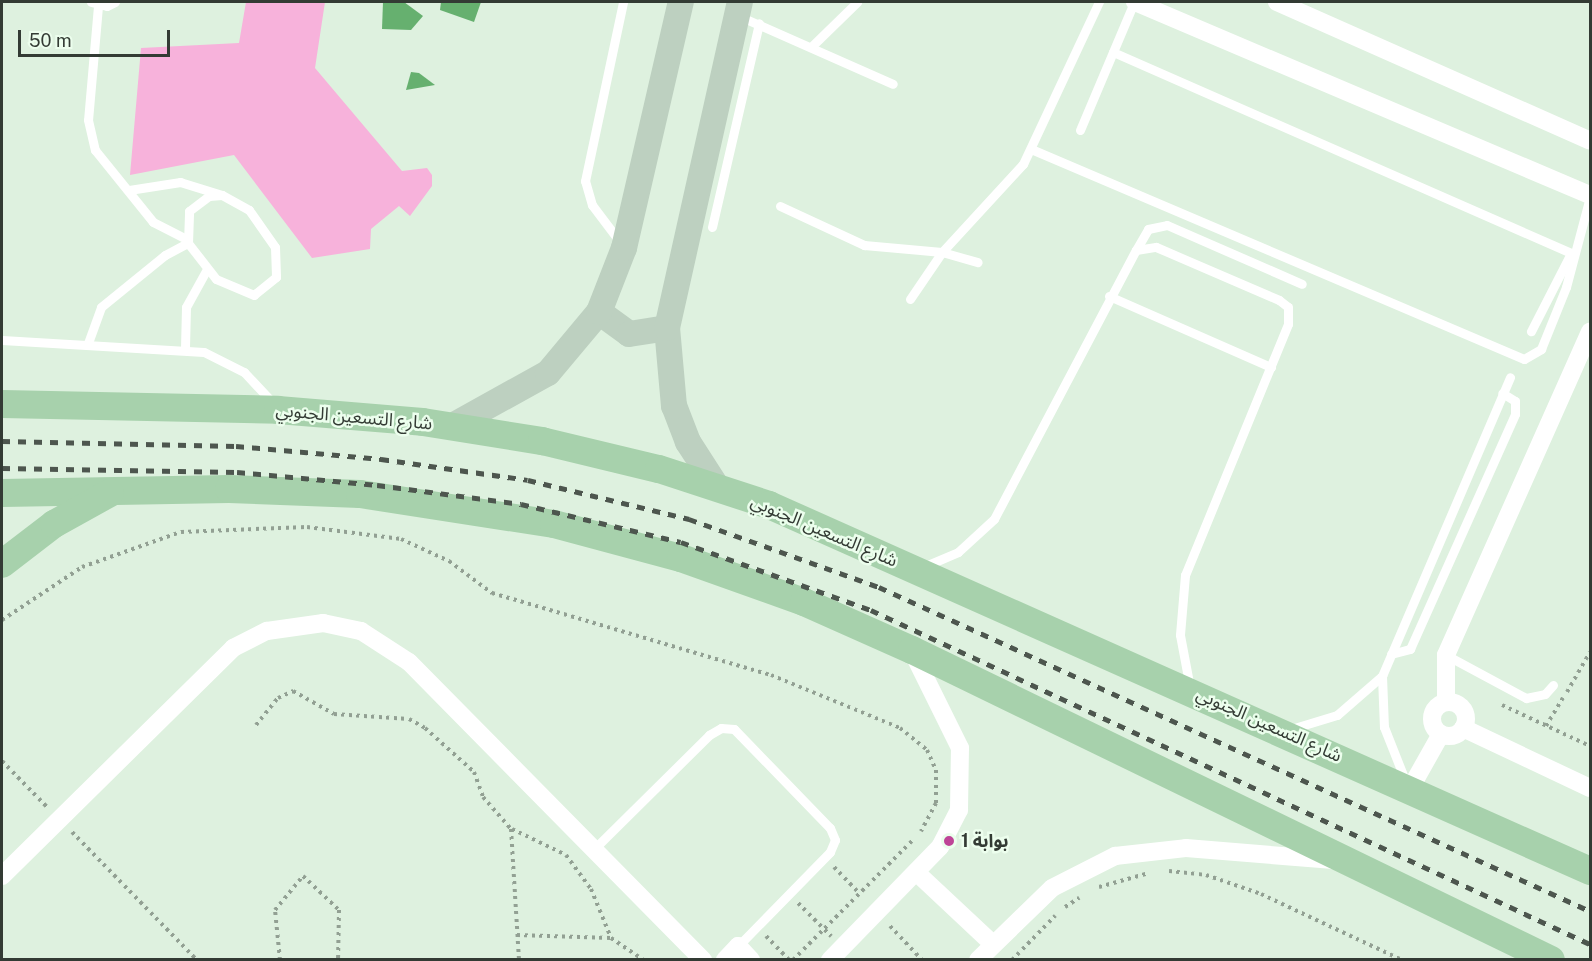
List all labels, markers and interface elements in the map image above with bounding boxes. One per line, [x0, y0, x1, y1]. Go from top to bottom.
scale bar [21, 18, 172, 56]
text: 50 m [29, 30, 72, 51]
street label: شارع التسعين الجنوبي [275, 399, 433, 435]
street label: شارع التسعين الجنوبي [747, 490, 901, 572]
street label: شارع التسعين الجنوبي [1193, 683, 1345, 767]
place label: بوابة 1 [961, 830, 1009, 852]
marker: بوابة 1 [942, 834, 956, 848]

